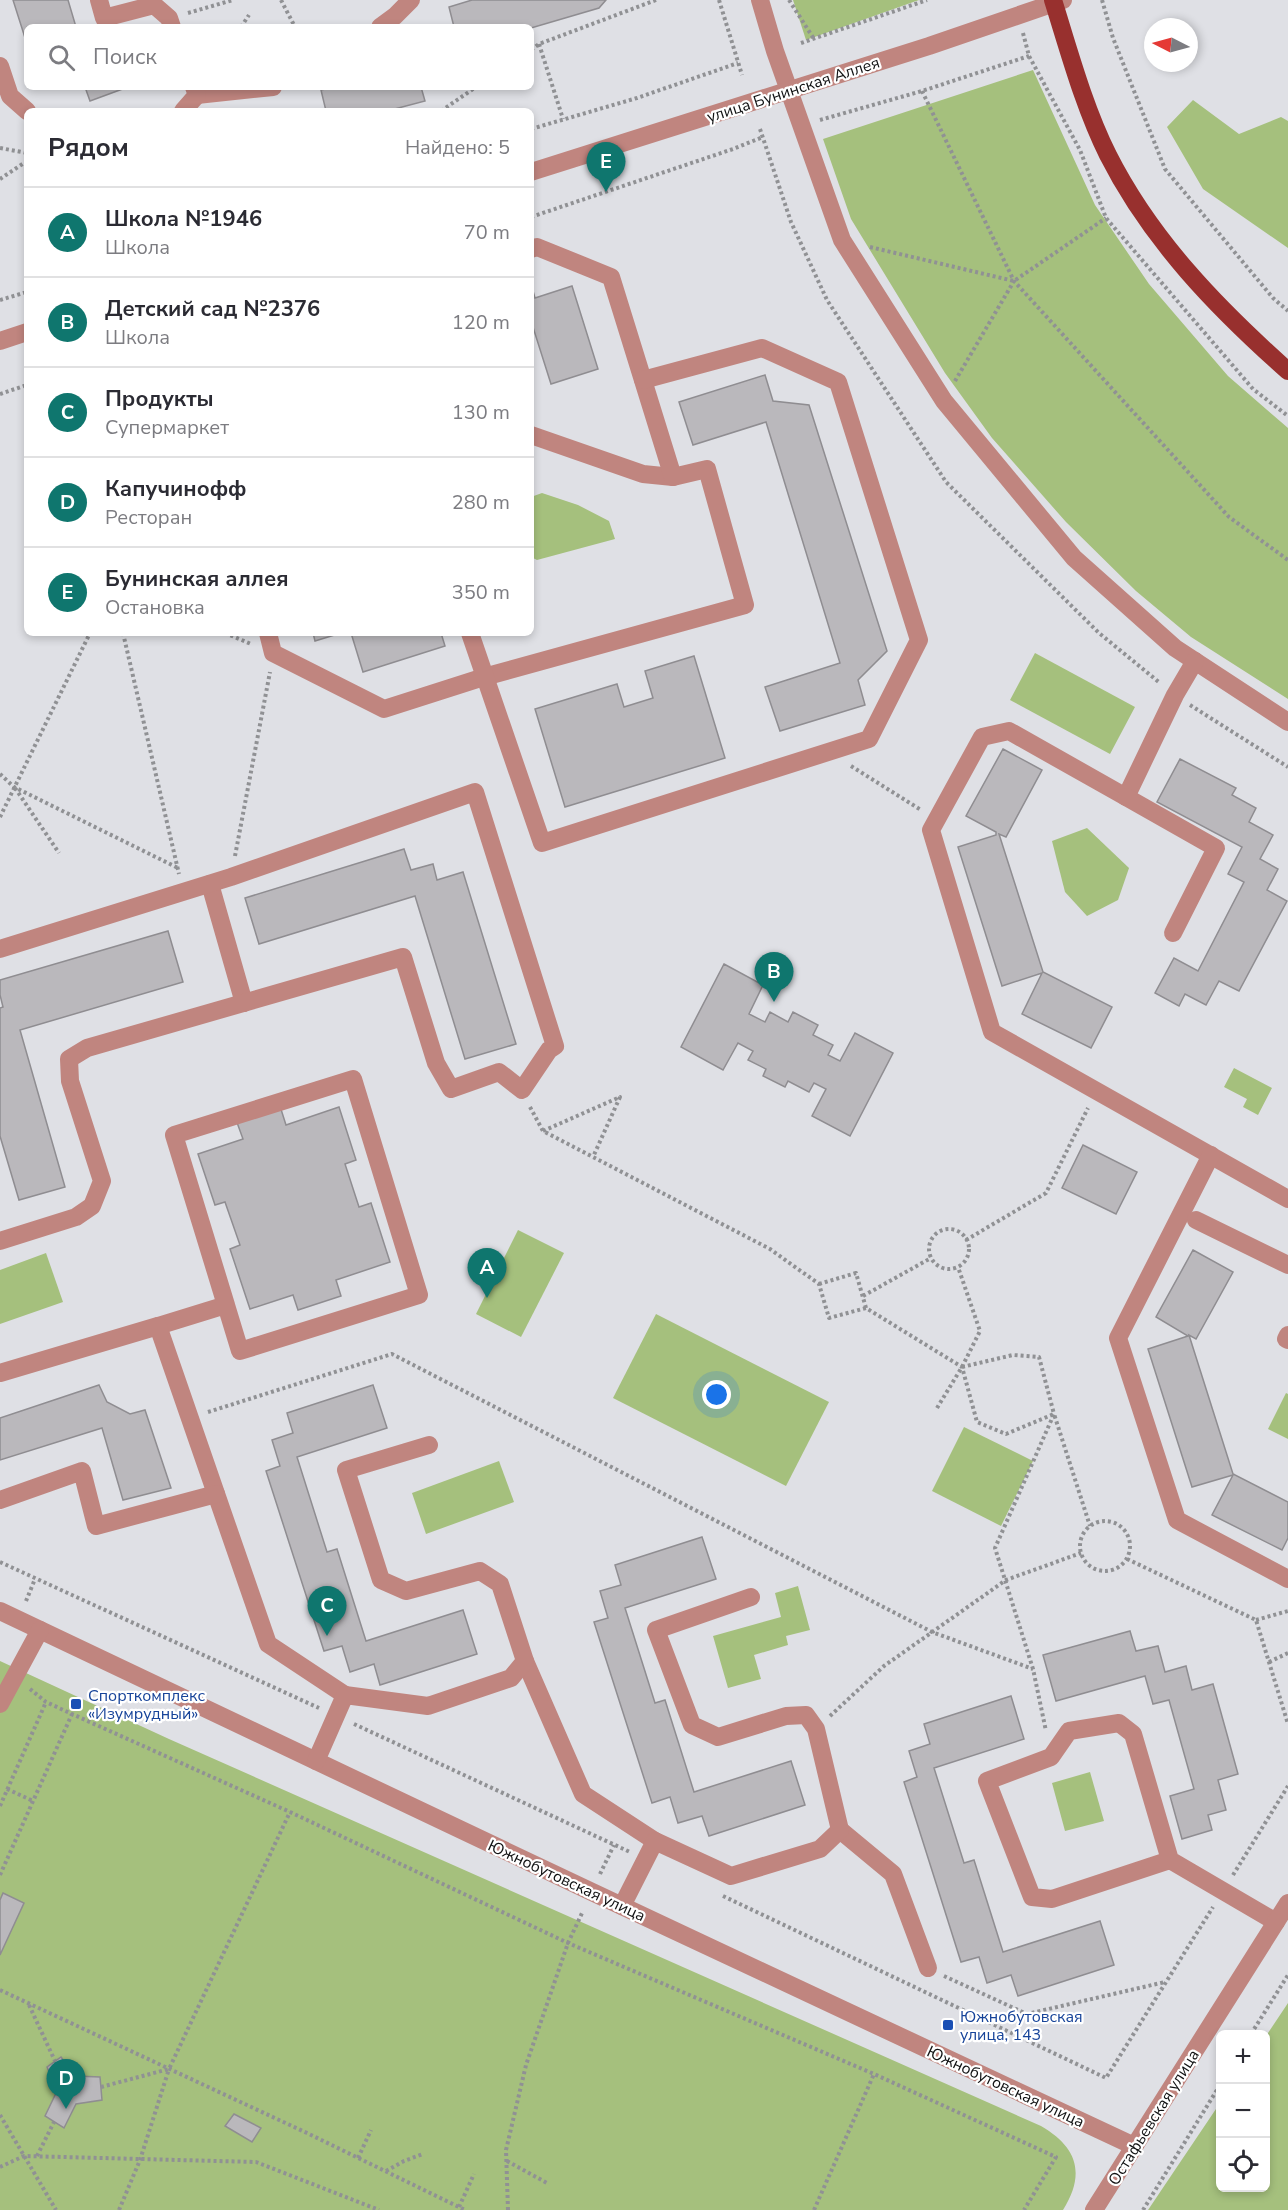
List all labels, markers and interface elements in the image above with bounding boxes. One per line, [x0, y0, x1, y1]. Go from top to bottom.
north arrow [1144, 18, 1198, 72]
search box [24, 24, 534, 90]
icon: search [45, 41, 78, 74]
text: Поиск [93, 42, 157, 72]
street label: улица Бунинская Аллея [704, 52, 883, 128]
text: Рядом [48, 130, 129, 165]
text: Найдено: 5 [405, 134, 510, 161]
pin: E [586, 142, 626, 192]
text: Школа №1946 [105, 204, 262, 234]
text: A [60, 219, 75, 246]
text: 70 m [464, 219, 510, 246]
text: Школа [105, 234, 170, 261]
text: Детский сад №2376 [105, 294, 320, 324]
text: B [61, 309, 74, 336]
text: 120 m [452, 309, 510, 336]
text: Школа [105, 324, 170, 351]
text: Продукты [105, 384, 214, 414]
text: C [61, 399, 74, 426]
text: 130 m [452, 399, 510, 426]
text: Супермаркет [105, 414, 229, 441]
text: Капучинофф [105, 474, 247, 504]
text: D [60, 489, 75, 516]
text: 280 m [452, 489, 510, 516]
text: Ресторан [105, 504, 192, 531]
text: Бунинская аллея [105, 564, 289, 594]
text: E [62, 579, 73, 606]
text: 350 m [452, 579, 510, 606]
text: Остановка [105, 594, 205, 621]
pin: B [754, 952, 794, 1002]
pin: A [468, 1248, 506, 1298]
your location [702, 1380, 731, 1409]
pin: C [308, 1586, 346, 1636]
place label: Спорткомплекс «Изумрудный» [88, 1685, 205, 1725]
marker: Спорткомплекс «Изумрудный» [69, 1697, 83, 1711]
street label: Южнобутовская улица [484, 1835, 649, 1927]
place label: Южнобутовская улица, 143 [960, 2006, 1083, 2046]
marker: Южнобутовская улица, 143 [941, 2018, 955, 2032]
map controls [1216, 2030, 1270, 2192]
button: + [1216, 2030, 1270, 2084]
street label: Южнобутовская улица [923, 2041, 1088, 2133]
street label: Остафьевская улица [1103, 2045, 1205, 2190]
pin: D [46, 2060, 86, 2109]
button: − [1216, 2084, 1270, 2138]
button: locate [1216, 2138, 1270, 2192]

